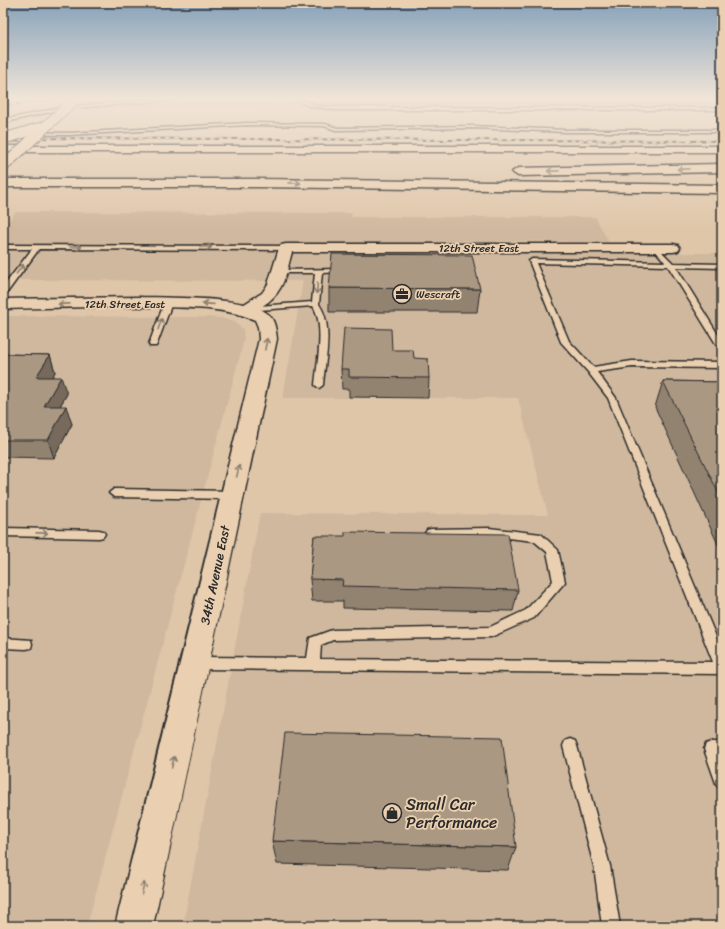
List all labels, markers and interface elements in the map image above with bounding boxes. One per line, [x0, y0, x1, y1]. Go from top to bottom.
one-way arrow [677, 165, 690, 173]
one-way arrow [547, 167, 560, 175]
one-way arrow [288, 180, 301, 187]
street label: 12th Street East [439, 239, 519, 258]
one-way arrow [69, 243, 82, 251]
one-way arrow [199, 243, 212, 251]
one-way arrow [16, 264, 24, 275]
one-way arrow [313, 281, 321, 294]
office icon: Wescraft [391, 283, 413, 305]
place label: Wescraft [416, 285, 461, 304]
street label: 12th Street East [85, 295, 165, 314]
one-way arrow [58, 300, 71, 308]
one-way arrow [202, 301, 215, 308]
one-way arrow [157, 318, 165, 330]
one-way arrow [263, 338, 271, 351]
one-way arrow [234, 465, 242, 478]
street label: 34th Avenue East [193, 522, 237, 627]
one-way arrow [35, 529, 48, 537]
one-way arrow [170, 755, 178, 768]
place label: Small Car Performance [406, 790, 497, 837]
shop icon: Small Car Performance [381, 802, 403, 824]
one-way arrow [140, 882, 147, 895]

